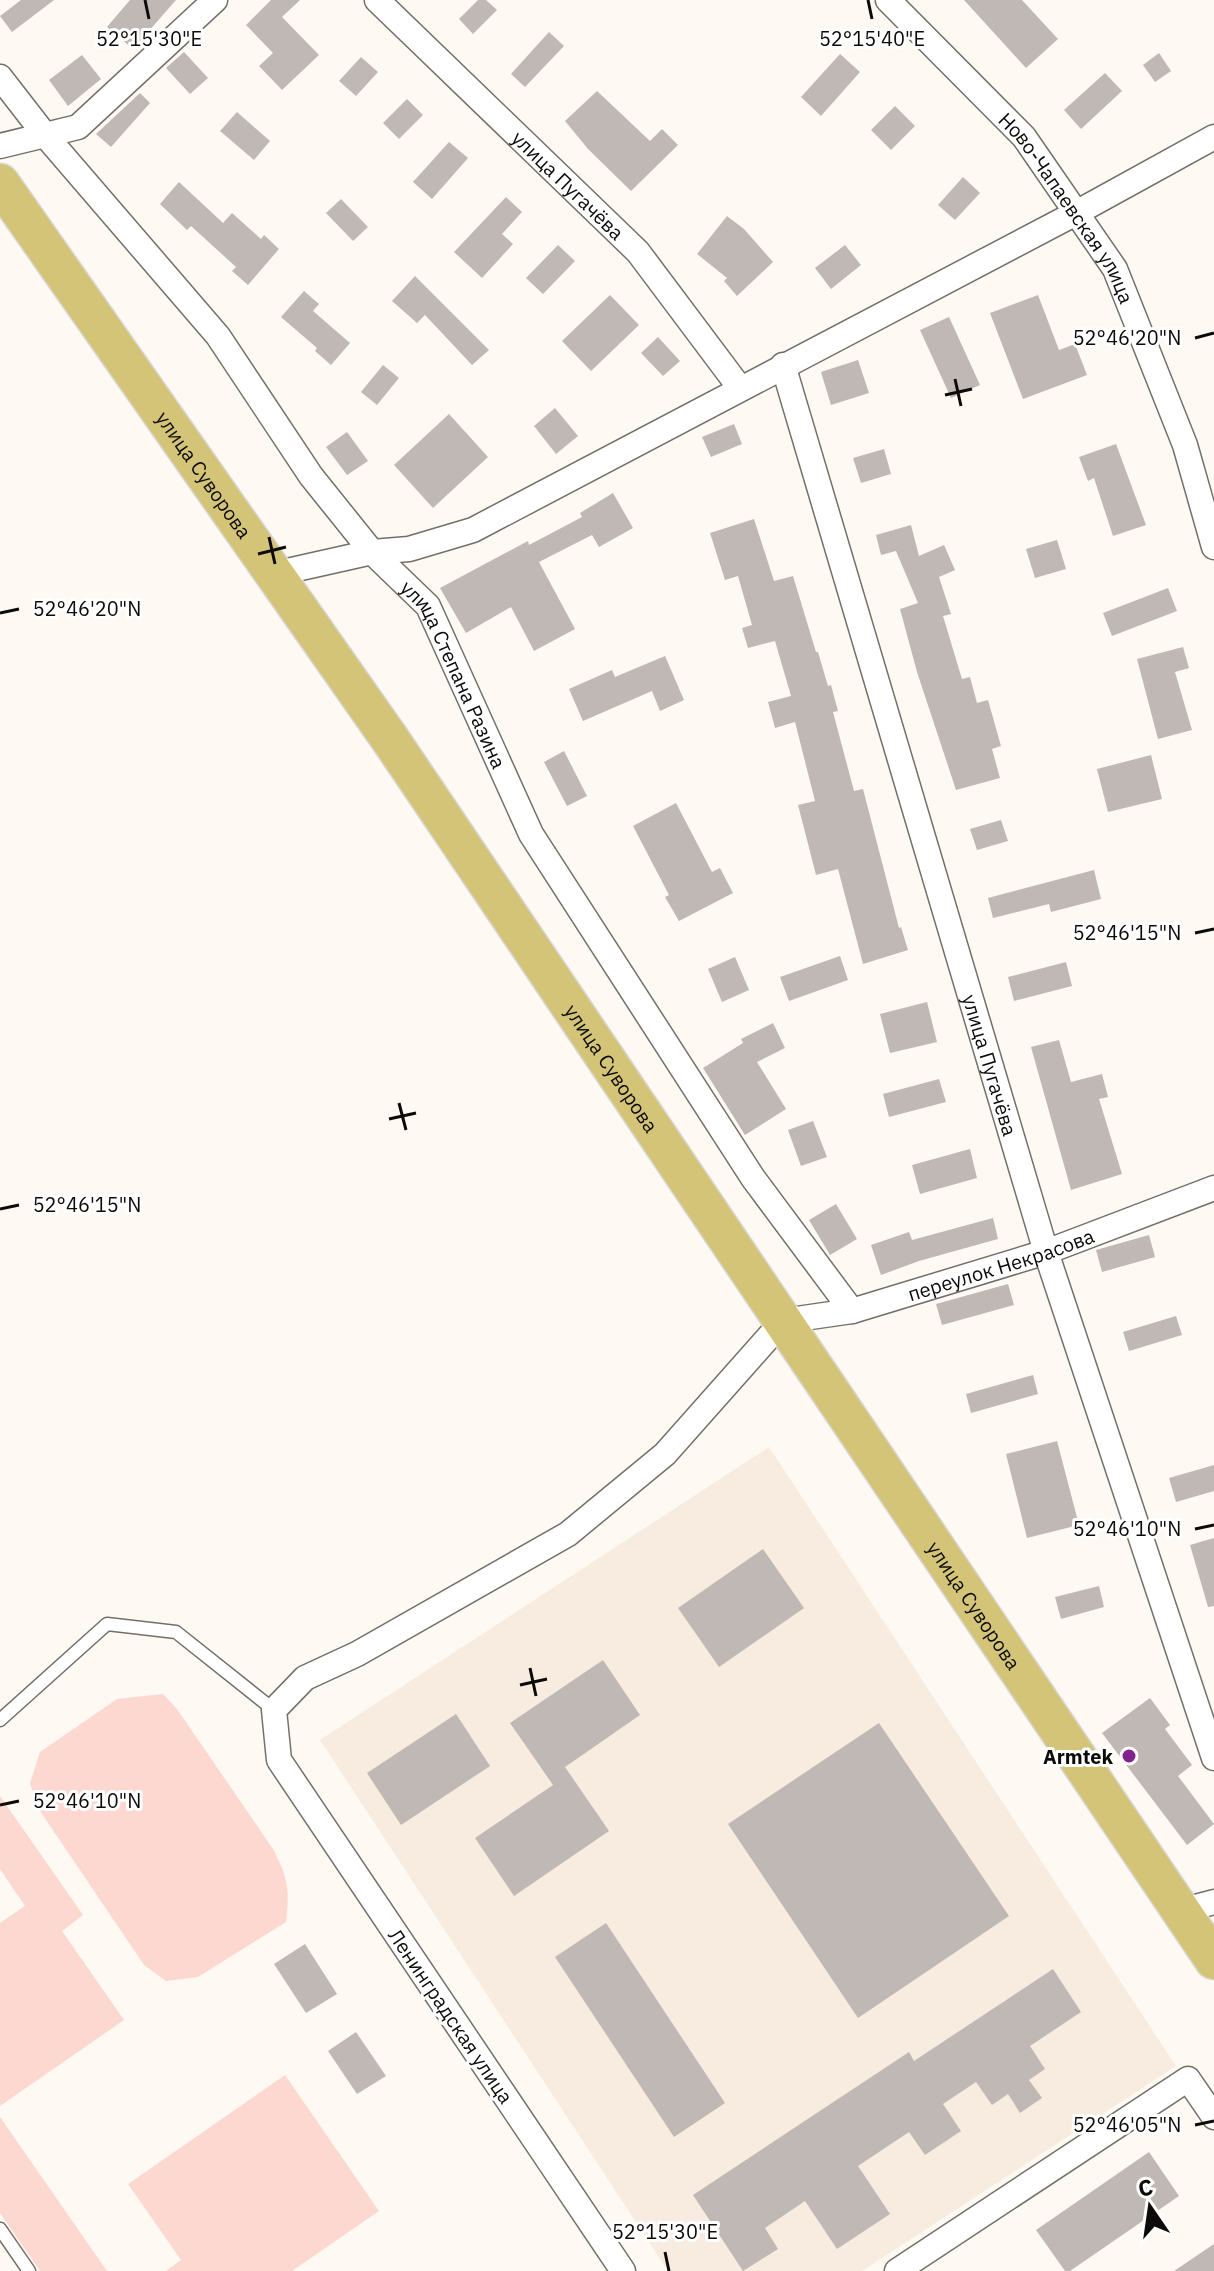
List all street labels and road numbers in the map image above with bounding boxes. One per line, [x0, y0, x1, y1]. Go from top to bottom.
street label: Ново-Чапаевская улица [993, 106, 1141, 308]
street label: улица Пугачёва [506, 124, 631, 246]
street label: улица Суворова [150, 406, 259, 544]
street label: улица Степана Разина [395, 574, 513, 773]
street label: улица Пугачёва [957, 991, 1024, 1139]
street label: улица Суворова [559, 998, 665, 1138]
street label: переулок Некрасова [904, 1221, 1098, 1307]
street label: улица Суворова [921, 1536, 1028, 1675]
street label: Ленинградская улица [382, 1923, 520, 2109]

